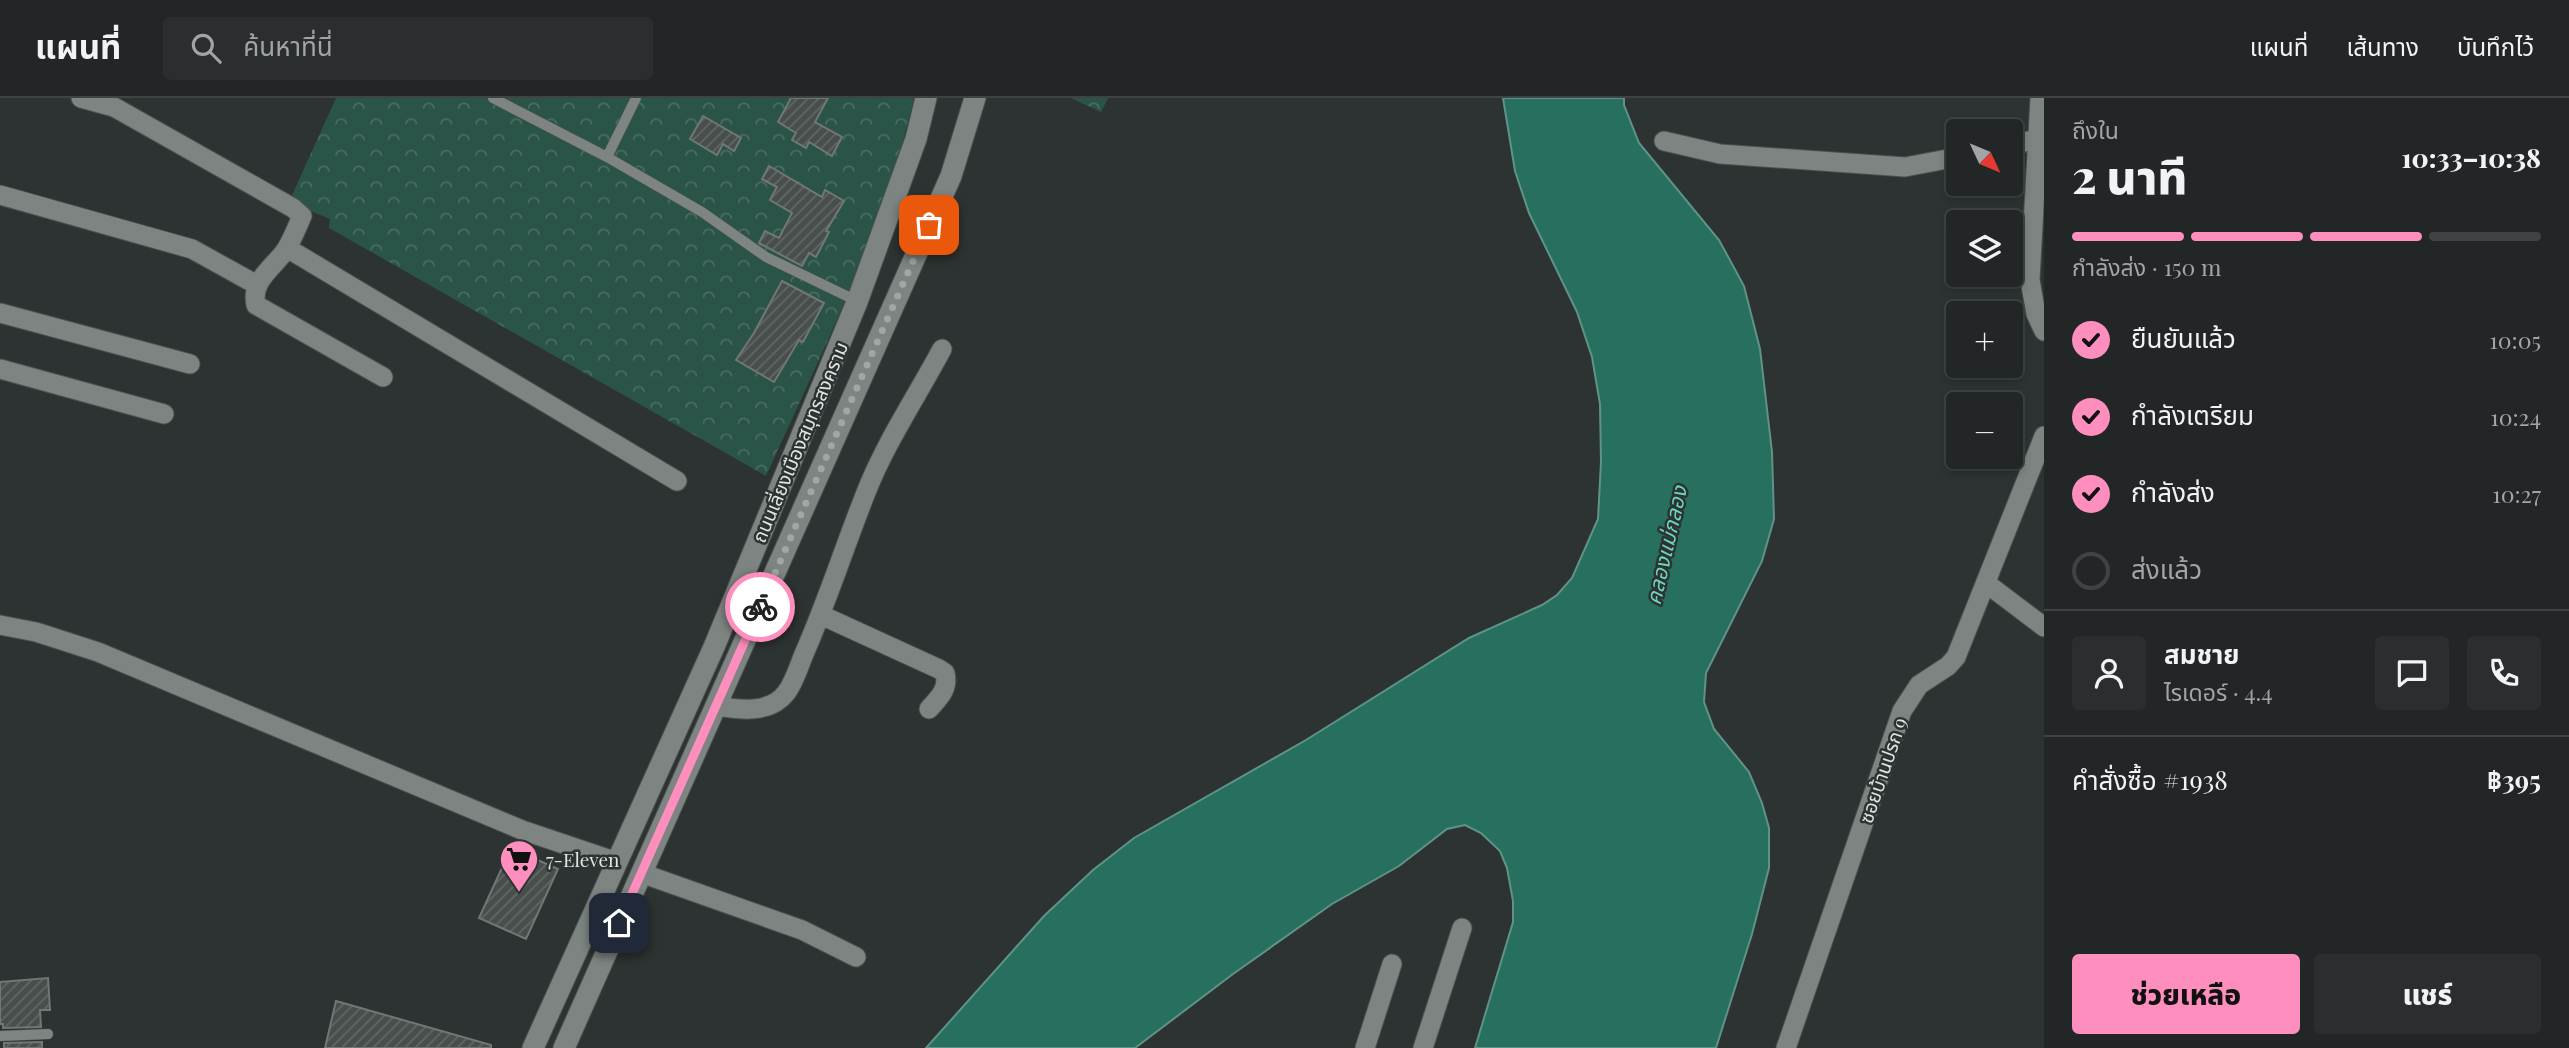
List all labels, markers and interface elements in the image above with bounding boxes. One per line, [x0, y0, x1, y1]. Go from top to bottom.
search box [163, 17, 653, 80]
text: แผนที่ [35, 23, 121, 67]
text: ค้นหาที่นี่ [243, 28, 333, 63]
icon: search [187, 29, 225, 67]
text: แผนที่ [2250, 30, 2308, 62]
text: เส้นทาง [2346, 30, 2419, 62]
text: บันทึกไว้ [2457, 30, 2534, 62]
text: ถึงใน [2072, 114, 2119, 145]
north arrow [1946, 119, 2023, 196]
map controls [1946, 119, 2023, 469]
text: 10:33–10:38 [2401, 140, 2541, 175]
text: 2 นาที [2072, 144, 2187, 206]
pin [899, 195, 959, 255]
icon: bag [910, 206, 948, 244]
button: layers [1946, 210, 2023, 287]
text: กำลังส่ง · 150 m [2072, 251, 2221, 282]
button: + [1946, 301, 2023, 378]
text: ยืนยันแล้ว [2131, 320, 2236, 355]
icon: check [2072, 321, 2110, 359]
text: 10:05 [2489, 324, 2541, 355]
street label: ถนนเลี่ยงเมืองสมุทรสงคราม [745, 338, 853, 546]
button: − [1946, 392, 2023, 469]
text: กำลังเตรียม [2131, 397, 2254, 432]
icon: check [2072, 398, 2110, 436]
text: 10:24 [2490, 401, 2541, 432]
text: กำลังส่ง [2131, 474, 2215, 509]
icon: check [2072, 475, 2110, 513]
text: 10:27 [2492, 478, 2541, 509]
water label: คลองแม่กลอง [1638, 481, 1693, 607]
text: ส่งแล้ว [2131, 551, 2202, 586]
courier [725, 572, 795, 642]
icon: bike [741, 588, 779, 626]
button: person [2072, 636, 2146, 710]
text: สมชาย [2164, 636, 2240, 671]
button: chat [2375, 636, 2449, 710]
button: phone [2467, 636, 2541, 710]
text: ไรเดอร์ · 4.4 [2164, 676, 2273, 707]
street label: ซอยบ้านปรก 9 [1852, 714, 1912, 826]
text: คำสั่งซื้อ #1938 [2072, 762, 2228, 797]
text: ฿395 [2487, 762, 2541, 797]
supermarket icon: 7-Eleven [498, 838, 540, 893]
place label: 7-Eleven [546, 846, 620, 872]
pin [589, 893, 649, 953]
icon: home [600, 904, 638, 942]
button: ช่วยเหลือ [2072, 954, 2300, 1034]
button: แชร์ [2314, 954, 2541, 1034]

